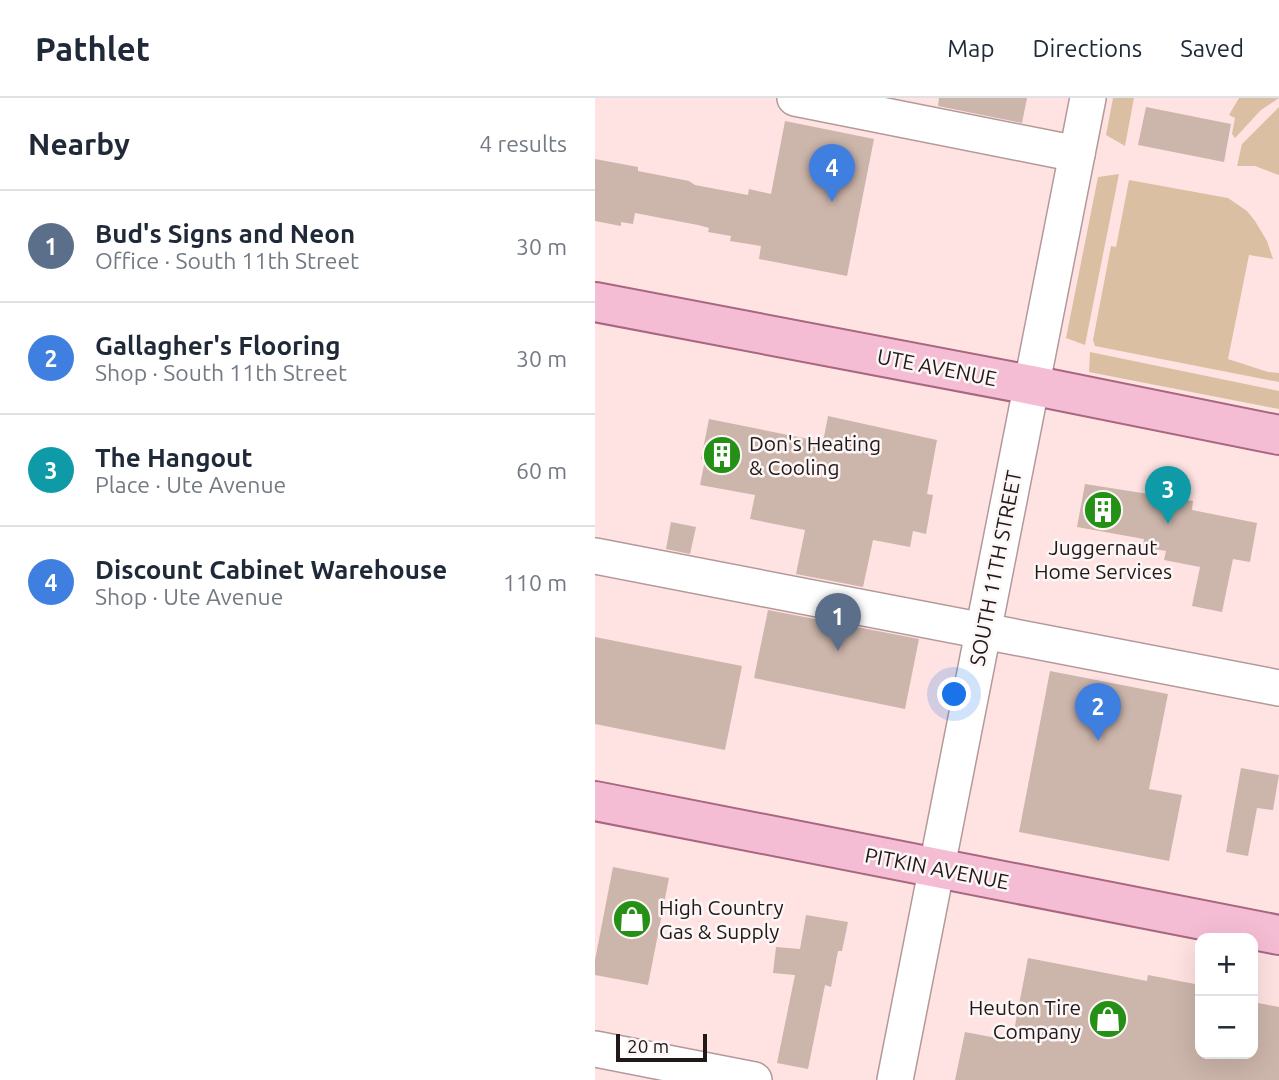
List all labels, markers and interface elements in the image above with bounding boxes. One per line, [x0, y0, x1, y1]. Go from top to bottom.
text: Pathlet [35, 30, 150, 67]
text: Map [947, 35, 994, 62]
text: Directions [1032, 35, 1142, 62]
text: Saved [1180, 35, 1244, 62]
text: Nearby [28, 127, 130, 161]
text: 4 results [479, 131, 567, 156]
pin: 4 [809, 144, 855, 202]
text: Bud's Signs and Neon [95, 219, 355, 248]
text: 1 [45, 234, 57, 259]
text: 30 m [516, 234, 567, 259]
text: Office · South 11th Street [95, 248, 359, 273]
text: Gallagher's Flooring [95, 331, 341, 360]
street label: UTE AVENUE [875, 344, 999, 390]
text: 2 [45, 346, 57, 371]
text: 30 m [516, 346, 567, 371]
text: Shop · South 11th Street [95, 360, 347, 385]
place label: Don's Heating & Cooling [749, 431, 881, 479]
building icon: Don's Heating & Cooling [701, 434, 743, 476]
text: The Hangout [95, 443, 253, 472]
text: 3 [45, 458, 57, 483]
text: 60 m [516, 458, 567, 483]
pin: 3 [1145, 466, 1191, 524]
street label: SOUTH 11TH STREET [964, 468, 1026, 668]
text: Place · Ute Avenue [95, 472, 286, 497]
building icon: Juggernaut Home Services [1082, 489, 1124, 531]
place label: Juggernaut Home Services [1034, 535, 1172, 583]
text: Discount Cabinet Warehouse [95, 555, 447, 584]
text: 4 [45, 570, 57, 595]
text: 110 m [503, 570, 567, 595]
text: Shop · Ute Avenue [95, 584, 283, 609]
pin: 1 [815, 593, 861, 651]
your location [937, 677, 971, 711]
pin: 2 [1075, 683, 1121, 741]
street label: PITKIN AVENUE [863, 842, 1011, 894]
place label: High Country Gas & Supply [659, 895, 784, 943]
shop icon: High Country Gas & Supply [611, 898, 653, 940]
map controls [1195, 933, 1258, 1059]
button: + [1195, 933, 1258, 996]
place label: Heuton Tire Company [969, 995, 1081, 1043]
button: − [1195, 996, 1258, 1059]
shop icon: Heuton Tire Company [1087, 998, 1129, 1040]
scale bar [616, 1031, 707, 1063]
text: 20 m [627, 1035, 669, 1057]

